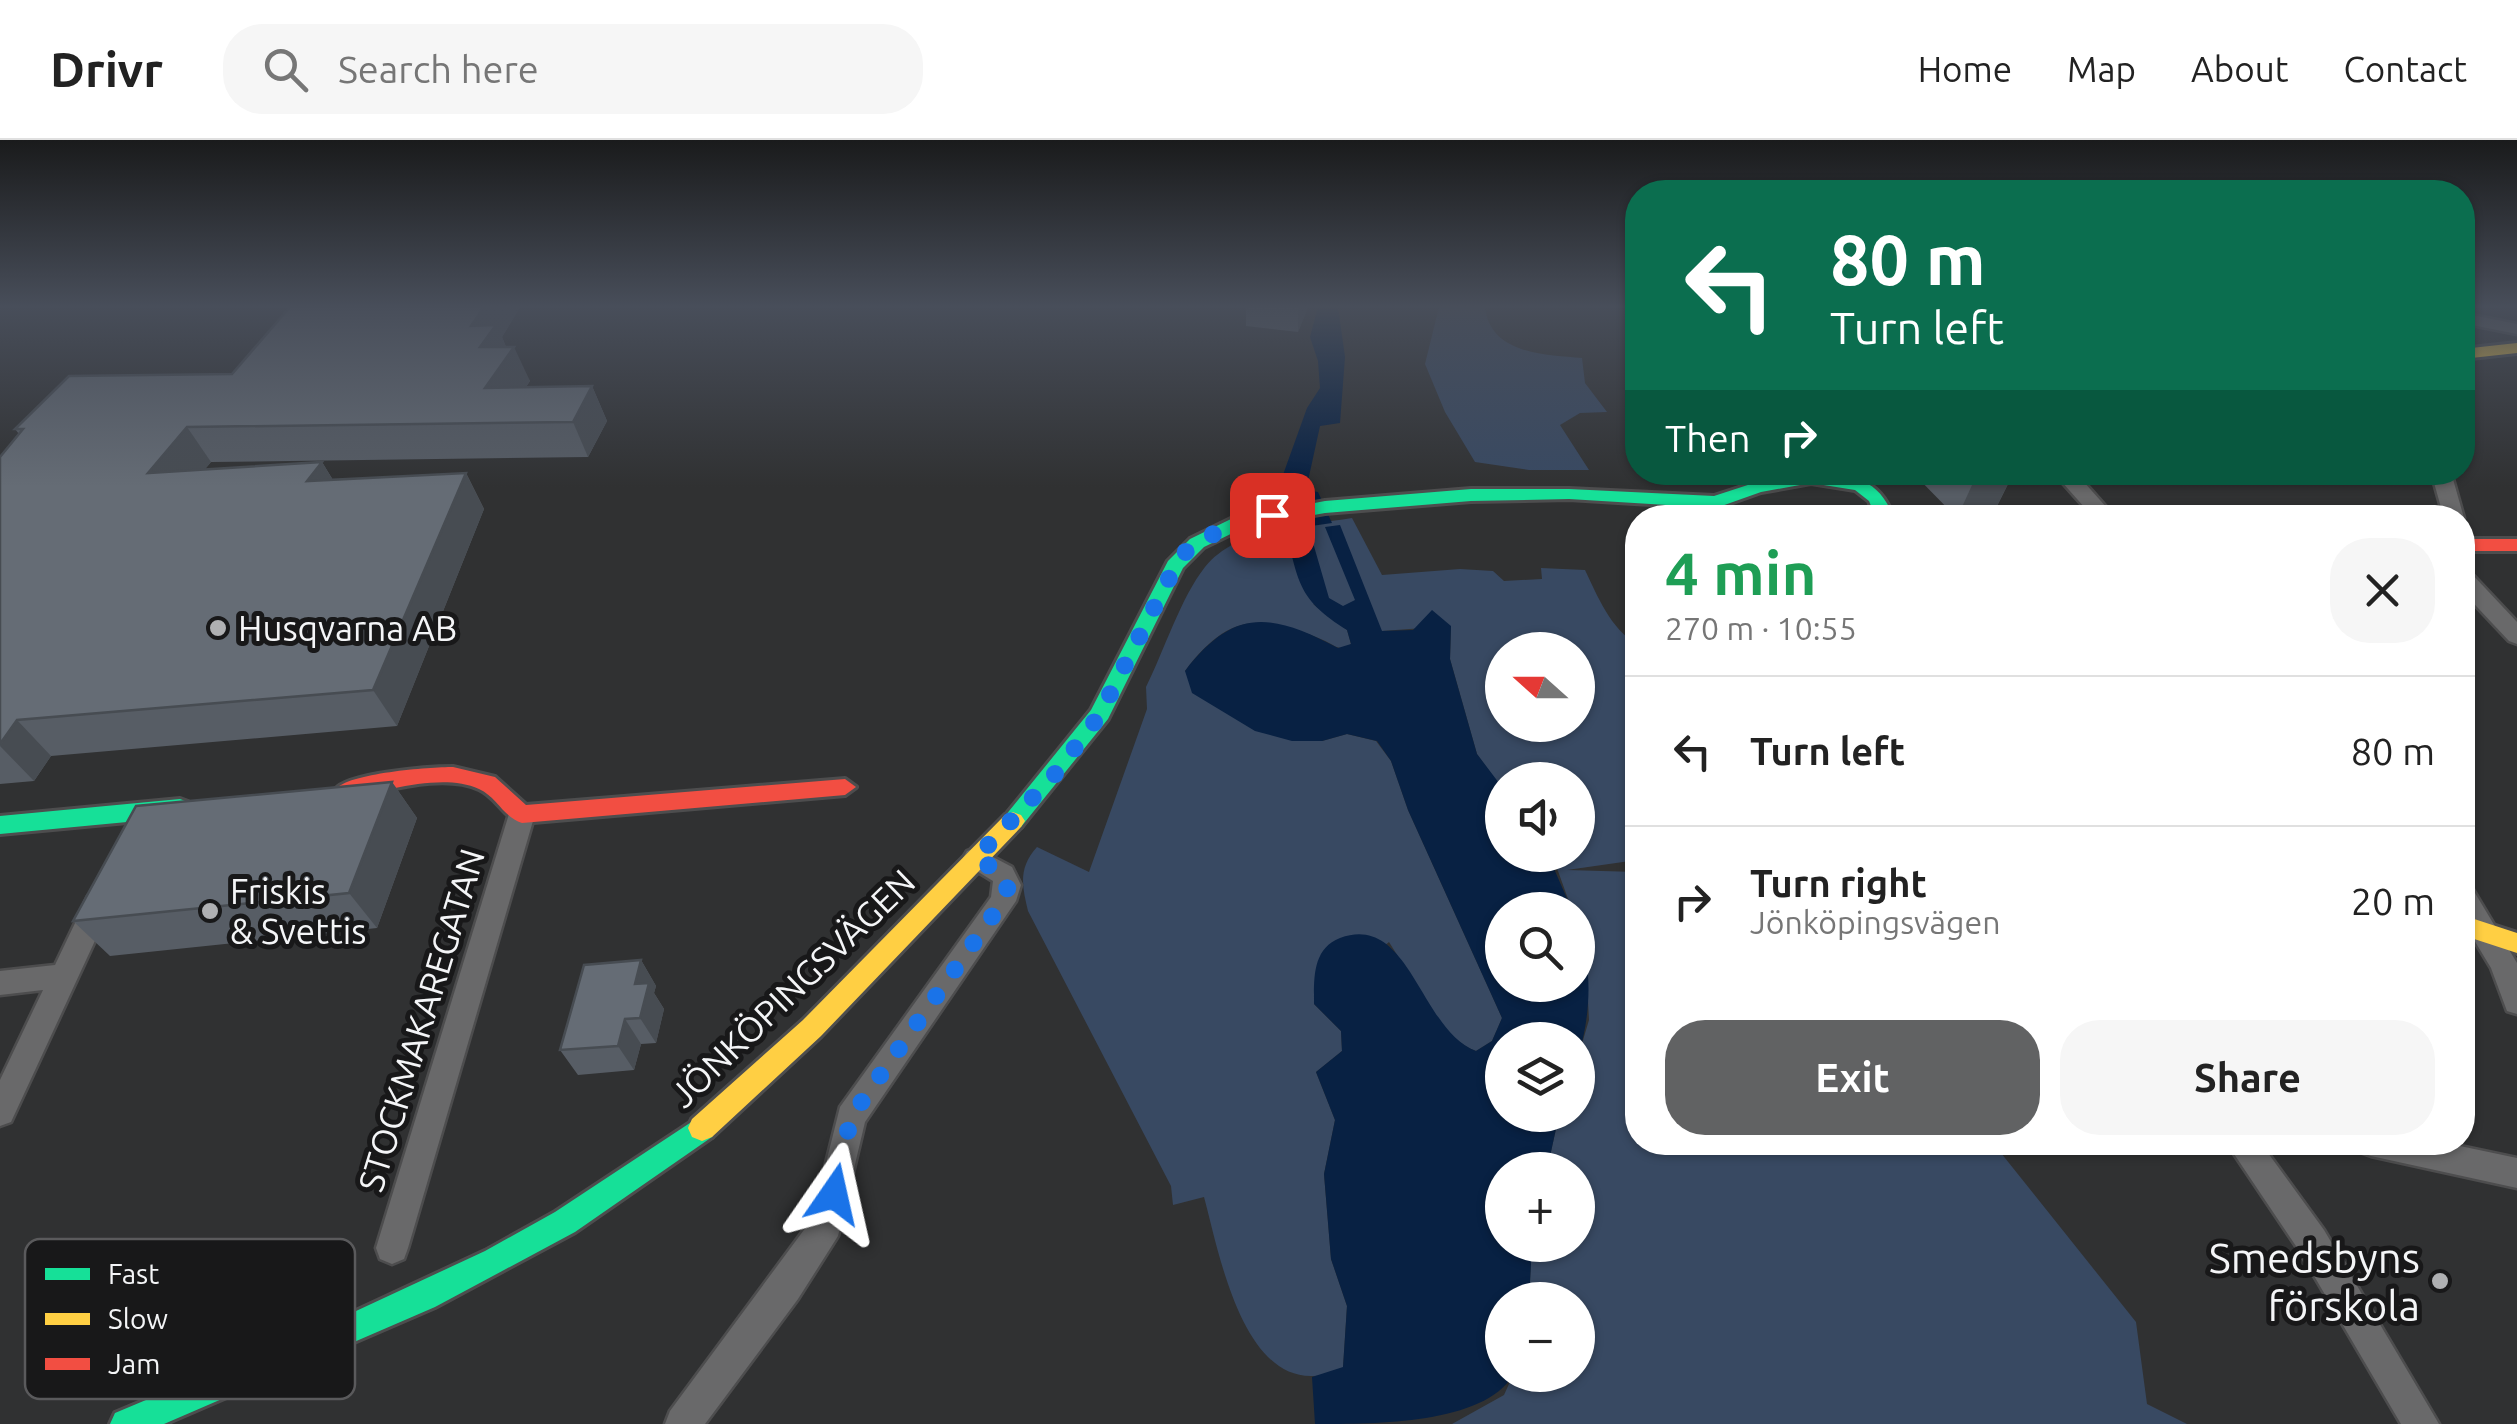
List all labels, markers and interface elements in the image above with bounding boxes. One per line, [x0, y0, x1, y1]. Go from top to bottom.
search box [223, 24, 923, 114]
text: Drivr [50, 42, 163, 96]
icon: search [258, 42, 313, 97]
text: Search here [338, 48, 539, 90]
text: Home [1918, 49, 2012, 89]
text: Map [2067, 49, 2136, 89]
text: About [2191, 49, 2288, 89]
text: Contact [2343, 49, 2467, 89]
icon: left [1665, 220, 1795, 350]
text: 80 m [1830, 220, 1986, 298]
text: Turn left [1830, 302, 2004, 353]
icon: right [1771, 410, 1826, 465]
text: Then [1665, 417, 1751, 459]
pin [1230, 473, 1315, 558]
icon: arrive [1245, 488, 1300, 543]
button: close [2330, 538, 2435, 643]
text: 4 min [1665, 539, 1817, 606]
place label: Husqvarna AB [238, 608, 457, 648]
text: 270 m · 10:55 [1665, 610, 1857, 646]
marker: Husqvarna AB [207, 617, 229, 639]
north arrow [1485, 632, 1595, 742]
map controls [1485, 632, 1595, 1392]
icon: left [1665, 724, 1720, 779]
text: Turn left [1750, 730, 1905, 772]
text: 80 m [2351, 730, 2435, 772]
button: sound [1485, 762, 1595, 872]
street label: STOCKMAKAREGATAN [350, 844, 492, 1196]
street label: JÖNKÖPINGSVÄGEN [662, 861, 922, 1115]
text: Turn right [1750, 862, 1927, 904]
place label: Friskis & Svettis [230, 871, 366, 951]
icon: right [1665, 874, 1720, 929]
text: 20 m [2351, 880, 2435, 922]
button: search [1485, 892, 1595, 1002]
marker: Friskis & Svettis [199, 900, 221, 922]
text: Jönköpingsvägen [1750, 904, 2000, 940]
button: Exit [1665, 1020, 2040, 1135]
button: Share [2060, 1020, 2435, 1135]
button: layers [1485, 1022, 1595, 1132]
position arrow [782, 1142, 886, 1246]
button: + [1485, 1152, 1595, 1262]
place label: Smedsbyns förskola [2209, 1234, 2420, 1329]
legend [25, 1239, 355, 1399]
text: Fast [108, 1258, 159, 1289]
marker: Smedsbyns förskola [2429, 1270, 2451, 1292]
button: − [1485, 1282, 1595, 1392]
text: Slow [108, 1303, 168, 1334]
text: Jam [108, 1348, 160, 1379]

